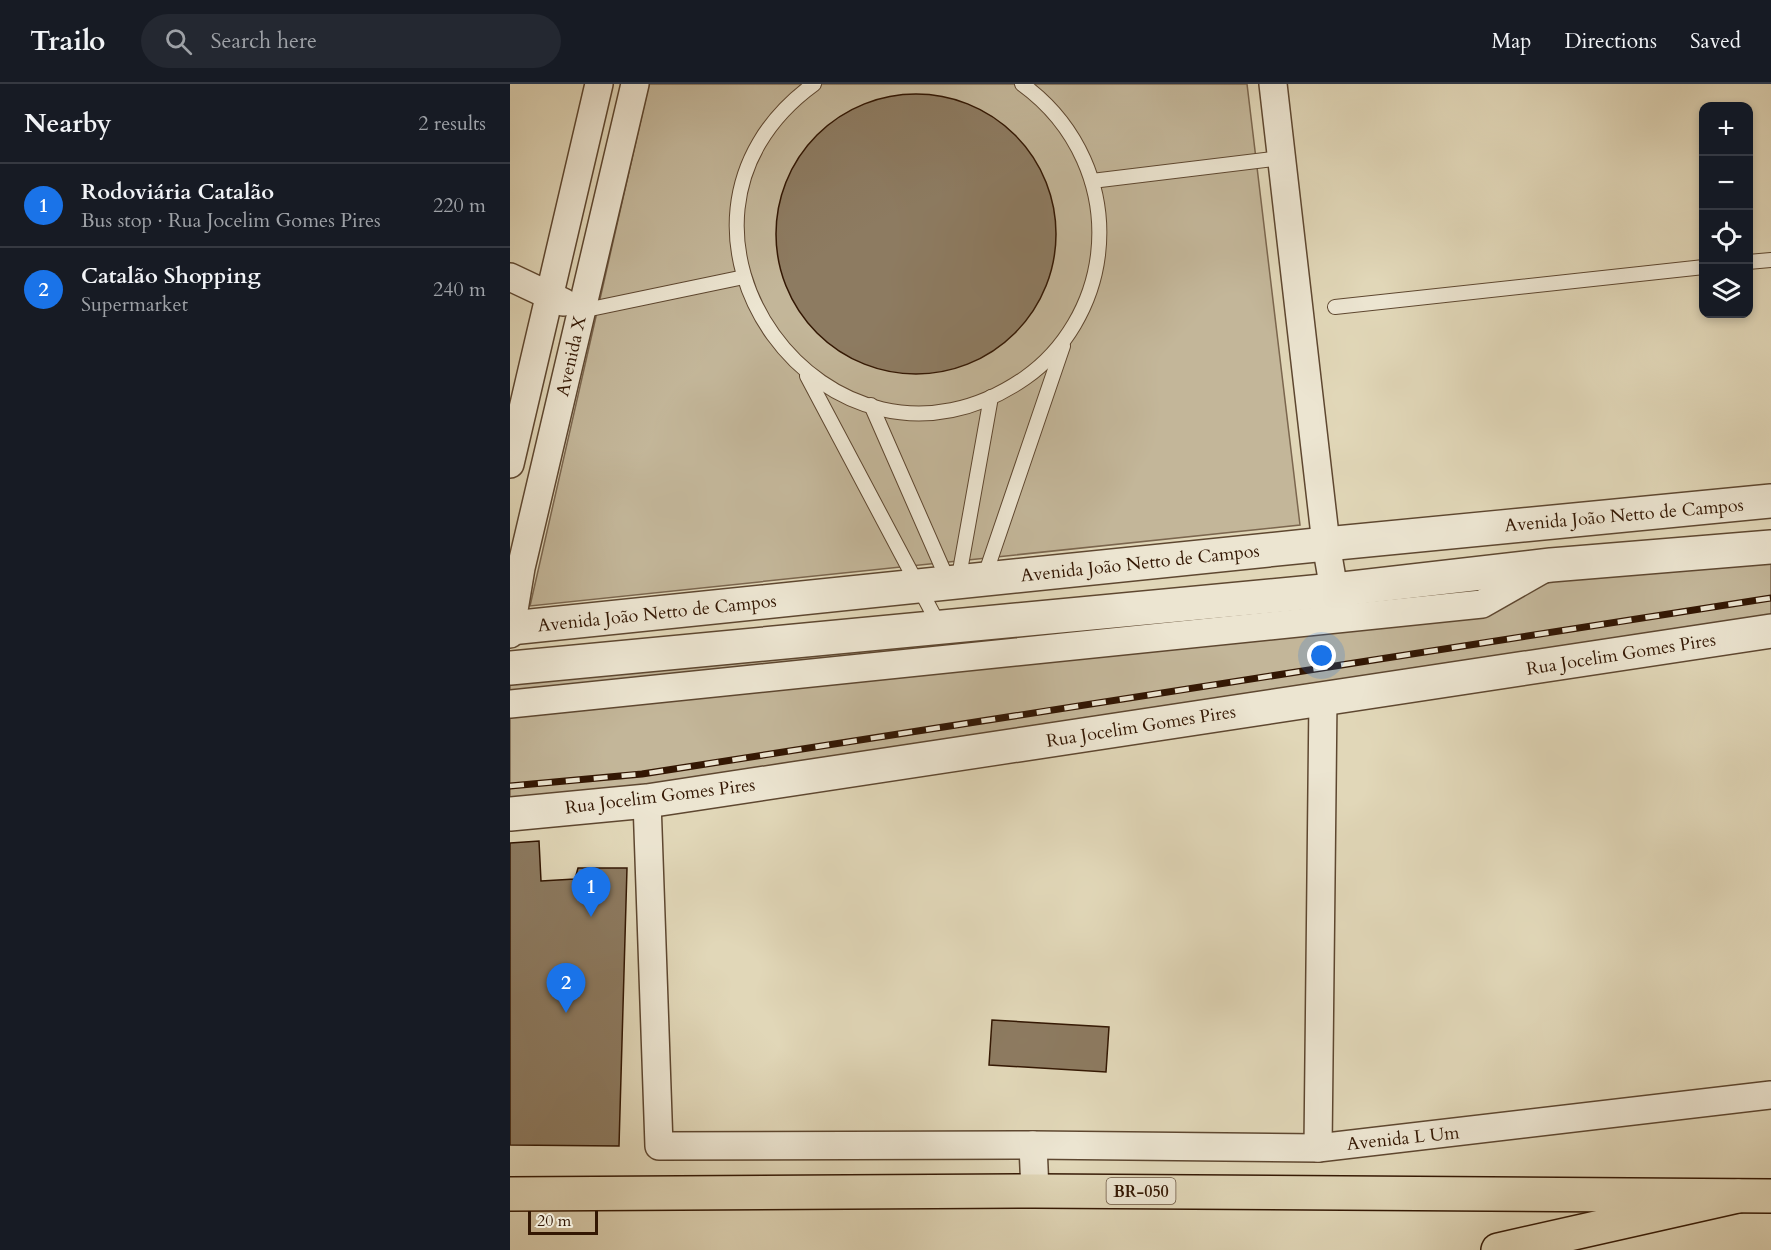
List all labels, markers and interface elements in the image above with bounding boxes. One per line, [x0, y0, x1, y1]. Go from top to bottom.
search box [141, 14, 561, 68]
text: Trailo [30, 22, 105, 60]
icon: search [162, 25, 195, 58]
text: Search here [210, 26, 317, 56]
text: Map [1491, 27, 1531, 56]
text: Directions [1564, 27, 1657, 56]
text: Saved [1690, 27, 1741, 56]
map controls [1699, 102, 1753, 318]
button: + [1699, 102, 1753, 156]
text: Nearby [24, 106, 112, 141]
text: 2 results [418, 110, 486, 137]
button: − [1699, 156, 1753, 210]
text: Rodoviária Catalão [81, 177, 274, 207]
text: 1 [38, 192, 49, 219]
text: 220 m [433, 192, 486, 219]
text: Bus stop · Rua Jocelim Gomes Pires [81, 207, 381, 234]
button: locate [1699, 210, 1753, 264]
text: Catalão Shopping [81, 261, 261, 291]
button: layers [1699, 264, 1753, 318]
text: 2 [38, 276, 49, 303]
text: 240 m [433, 276, 486, 303]
text: Supermarket [81, 291, 188, 318]
street label: Avenida X [550, 313, 593, 399]
street label: Avenida João Netto de Campos [1503, 493, 1745, 538]
street label: Avenida João Netto de Campos [1019, 539, 1261, 588]
street label: Avenida João Netto de Campos [536, 589, 778, 638]
street label: Rua Jocelim Gomes Pires [1525, 627, 1718, 682]
your location [1307, 641, 1336, 670]
street label: Rua Jocelim Gomes Pires [1045, 699, 1238, 754]
street label: Rua Jocelim Gomes Pires [563, 772, 757, 821]
pin: 1 [572, 868, 610, 917]
pin: 2 [546, 964, 586, 1013]
street label: Avenida L Um [1345, 1120, 1461, 1157]
road number: BR-050 [1106, 1178, 1176, 1204]
scale bar [528, 1208, 598, 1236]
text: 20 m [537, 1210, 571, 1232]

